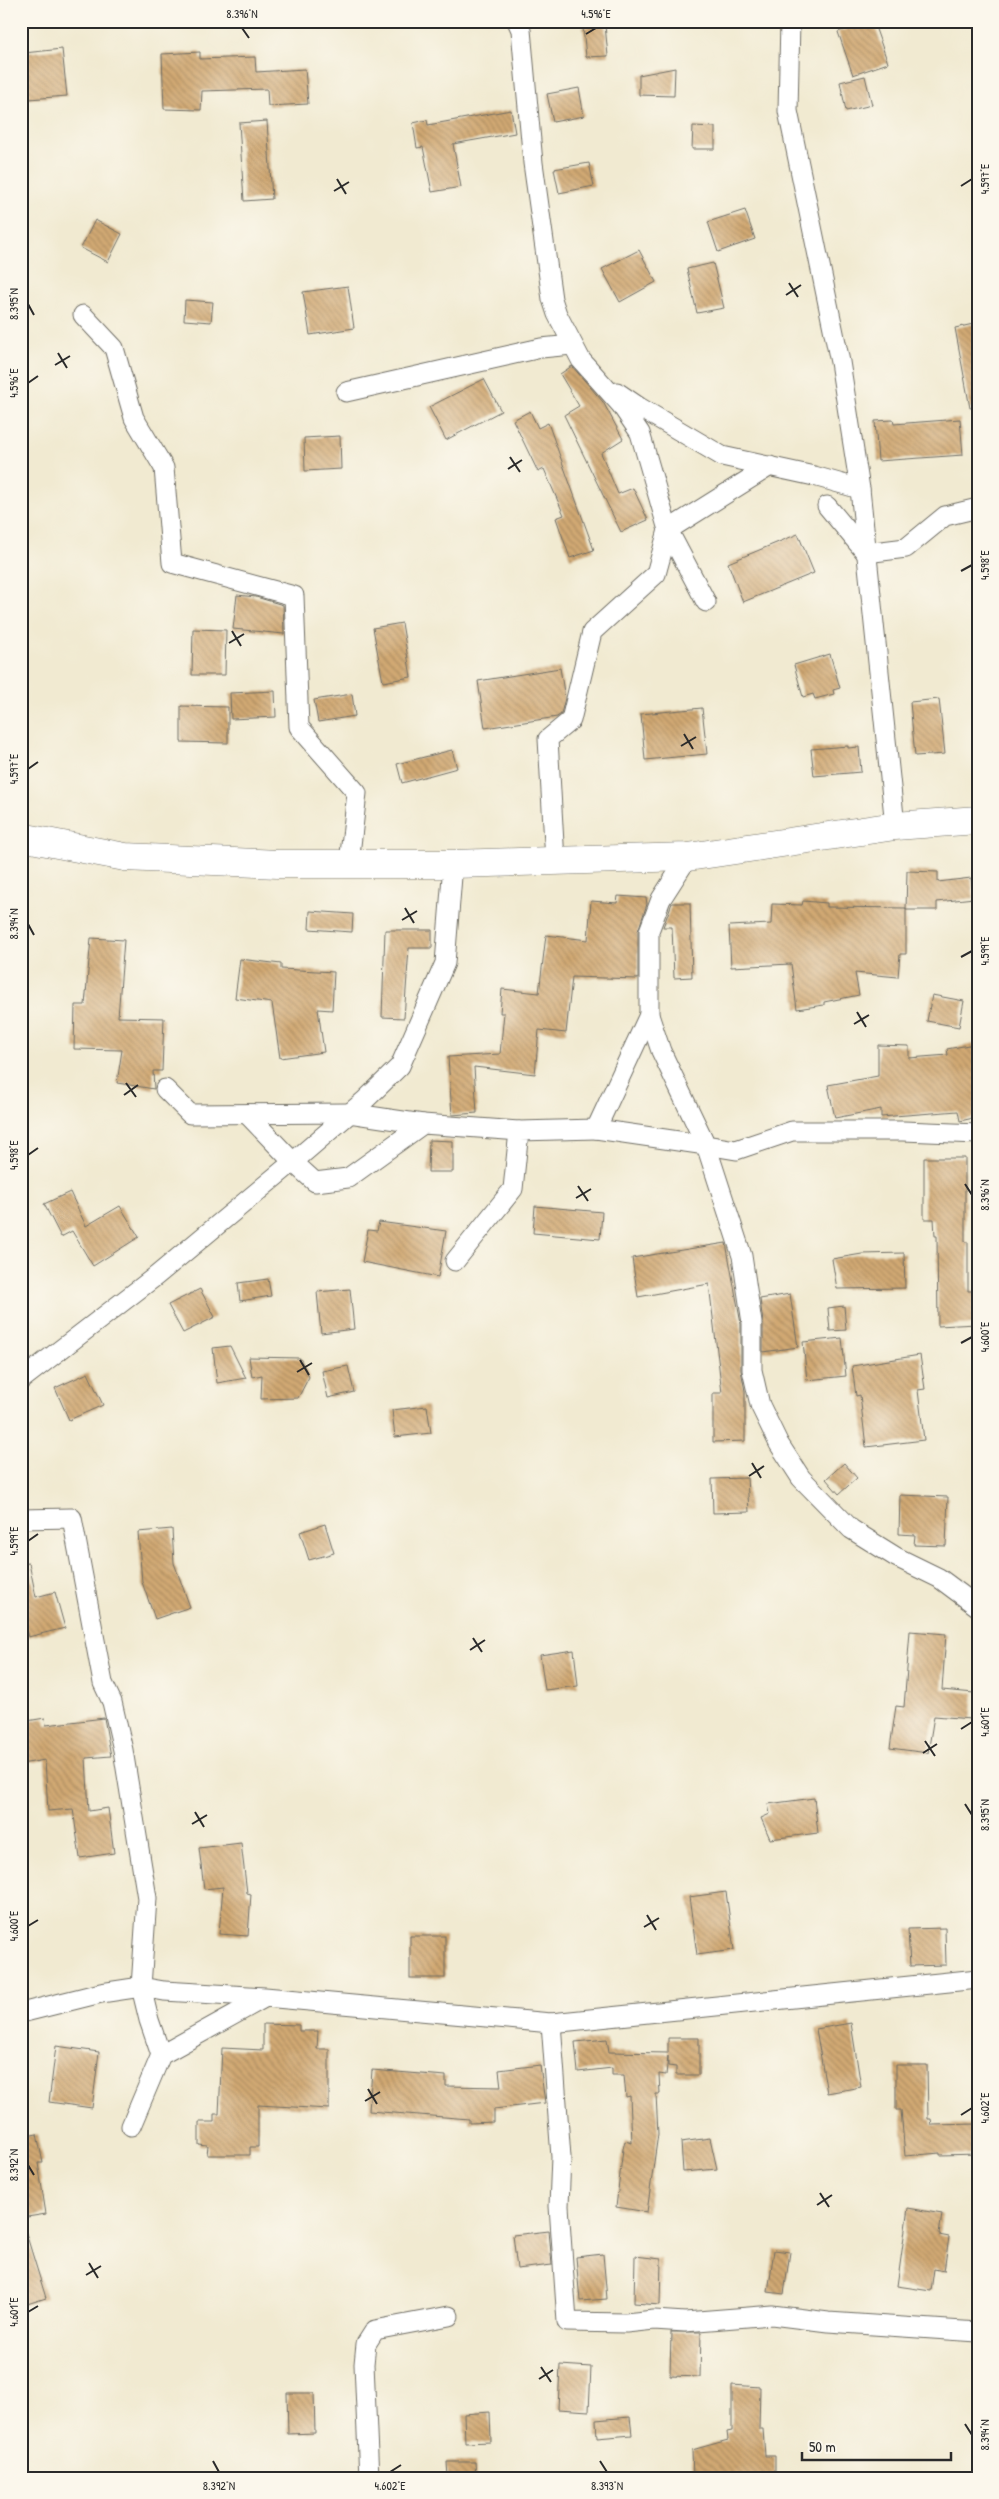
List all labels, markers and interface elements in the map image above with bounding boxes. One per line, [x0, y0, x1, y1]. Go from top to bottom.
text: 8.396°N [226, 5, 258, 22]
text: 4.596°E [581, 5, 611, 22]
text: 4.597°E [976, 163, 993, 194]
text: 8.395°N [5, 288, 22, 320]
text: 4.596°E [5, 368, 22, 398]
text: 4.598°E [976, 549, 993, 580]
text: 4.597°E [5, 753, 22, 784]
text: 8.394°N [5, 908, 22, 940]
text: 4.599°E [976, 936, 993, 966]
text: 4.598°E [5, 1139, 22, 1170]
text: 8.396°N [976, 1179, 993, 1211]
text: 4.600°E [976, 1321, 993, 1352]
text: 4.599°E [5, 1526, 22, 1556]
text: 4.601°E [976, 1706, 993, 1737]
text: 8.395°N [976, 1799, 993, 1831]
text: 4.600°E [5, 1910, 22, 1941]
text: 4.602°E [976, 2092, 993, 2123]
text: 8.392°N [5, 2149, 22, 2181]
text: 4.601°E [5, 2296, 22, 2327]
text: 8.394°N [976, 2419, 993, 2451]
scale bar [802, 2429, 950, 2461]
text: 50 m [809, 2436, 836, 2457]
text: 8.392°N [203, 2477, 235, 2494]
text: 4.602°E [375, 2477, 406, 2494]
text: 8.393°N [591, 2477, 623, 2494]

